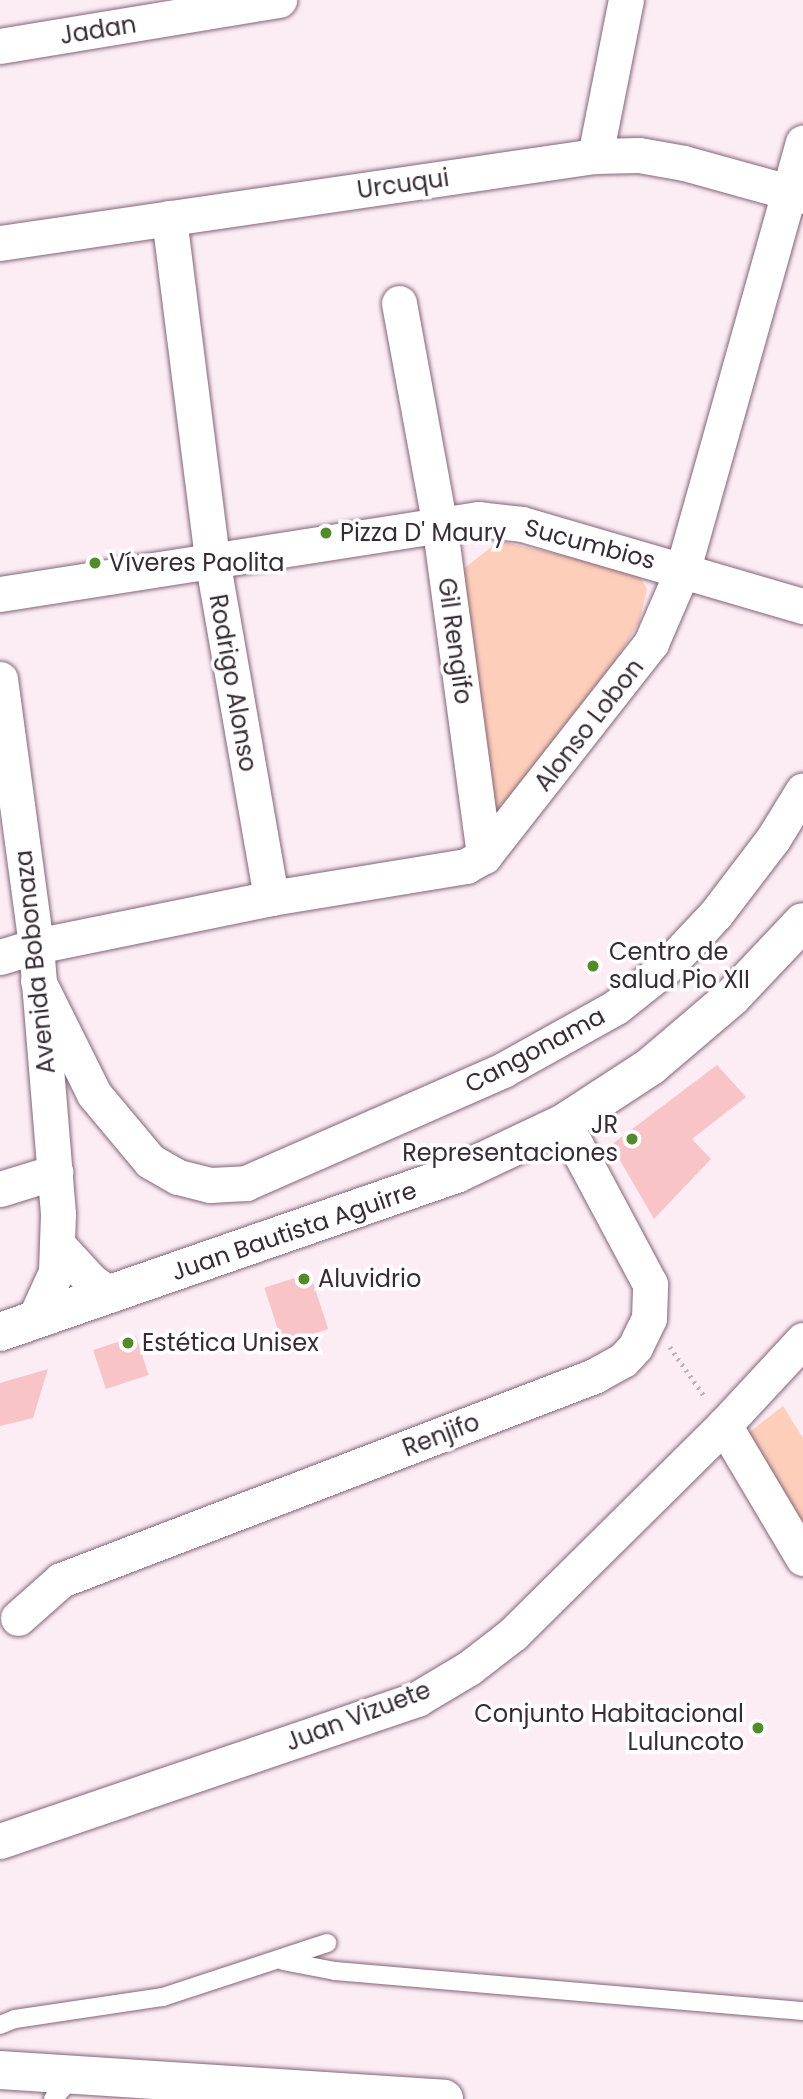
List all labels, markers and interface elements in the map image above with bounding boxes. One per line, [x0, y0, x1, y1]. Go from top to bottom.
street label: Jadan [58, 10, 138, 50]
street label: Urcuqui [355, 163, 451, 205]
street label: Sucumbios [522, 513, 658, 575]
place label: Pizza D' Maury [340, 519, 506, 547]
marker: Pizza D' Maury [318, 525, 334, 541]
place label: Víveres Paolita [109, 549, 284, 577]
marker: Víveres Paolita [87, 555, 103, 571]
street label: Gil Rengifo [432, 576, 478, 706]
street label: Rodrigo Alonso [203, 592, 263, 774]
street label: Alonso Lobon [528, 653, 650, 797]
street label: Avenida Bobonaza [9, 849, 61, 1075]
place label: Centro de salud Pio XII [609, 938, 750, 994]
marker: Centro de salud Pio XII [583, 956, 603, 976]
street label: Cangonama [460, 1001, 610, 1099]
place label: JR Representaciones [402, 1111, 618, 1167]
marker: JR Representaciones [624, 1131, 640, 1147]
street label: Juan Bautista Aguirre [168, 1175, 420, 1287]
place label: Aluvidrio [318, 1265, 421, 1293]
marker: Aluvidrio [296, 1271, 312, 1287]
place label: Estética Unisex [142, 1329, 319, 1357]
marker: Estética Unisex [120, 1335, 136, 1351]
street label: Renjifo [399, 1407, 483, 1463]
street label: Juan Vizuete [281, 1675, 435, 1757]
place label: Conjunto Habitacional Luluncoto [474, 1700, 744, 1756]
marker: Conjunto Habitacional Luluncoto [750, 1720, 766, 1736]

